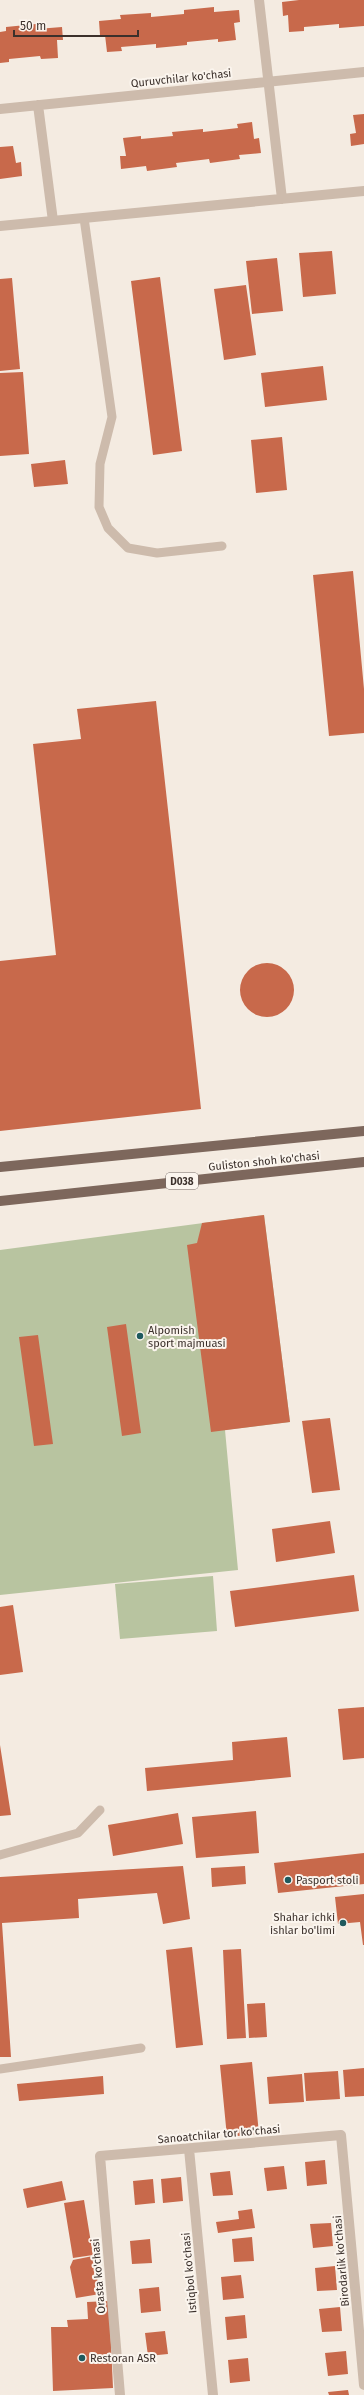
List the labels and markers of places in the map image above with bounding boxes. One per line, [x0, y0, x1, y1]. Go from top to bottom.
place label: Alpomish sport majmuasi [148, 1324, 226, 1350]
marker: Alpomish sport majmuasi [135, 1331, 145, 1341]
place label: Pasport stoli [296, 1874, 359, 1887]
marker: Pasport stoli [283, 1875, 293, 1885]
place label: Shahar ichki ishlar bo'limi [270, 1911, 335, 1937]
marker: Shahar ichki ishlar bo'limi [338, 1918, 348, 1928]
place label: Restoran ASR [90, 2352, 156, 2365]
marker: Restoran ASR [77, 2353, 87, 2363]

